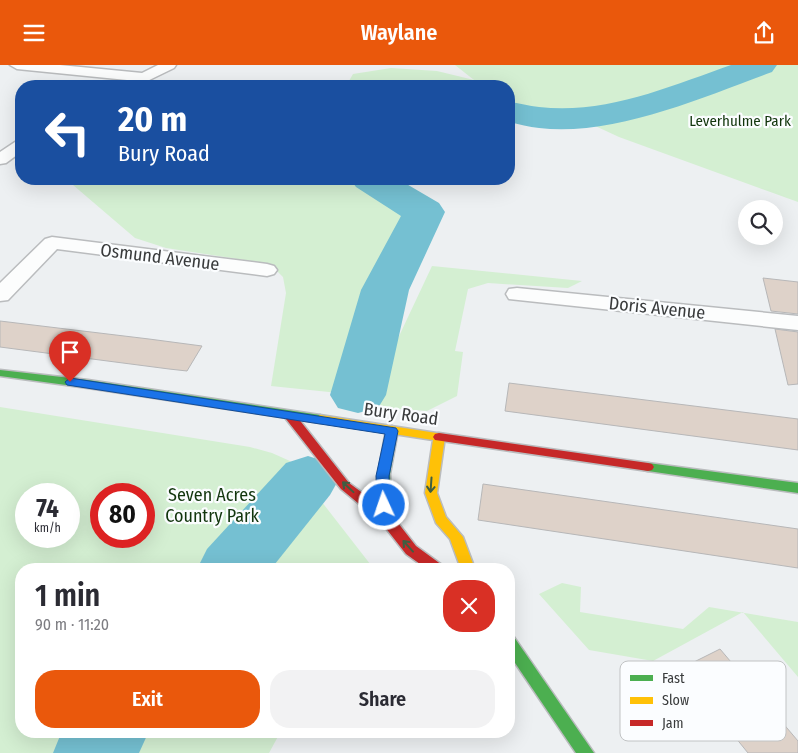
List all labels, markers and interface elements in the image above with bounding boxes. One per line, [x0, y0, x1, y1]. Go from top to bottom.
icon: menu [20, 19, 48, 47]
text: Waylane [361, 19, 437, 46]
icon: share [750, 19, 778, 47]
text: 20 m [118, 98, 187, 140]
icon: left [35, 100, 100, 165]
park label: Leverhulme Park [689, 112, 791, 130]
text: Bury Road [118, 140, 210, 167]
map controls [738, 200, 783, 245]
button: search [738, 200, 783, 245]
street label: Osmund Avenue [99, 239, 221, 275]
street label: Doris Avenue [608, 292, 706, 324]
pin [49, 331, 91, 382]
icon: arrive [56, 338, 84, 366]
street label: Bury Road [362, 398, 440, 430]
one-way arrow [427, 477, 436, 493]
position arrow [357, 478, 409, 530]
one-way arrow [341, 481, 354, 493]
speed limit sign: 80 [90, 483, 155, 548]
park label: Seven Acres Country Park [165, 484, 259, 527]
text: 74 [36, 494, 59, 524]
text: km/h [34, 521, 61, 535]
one-way arrow [403, 540, 414, 553]
text: 1 min [35, 578, 100, 614]
button: close [443, 580, 495, 632]
text: 90 m · 11:20 [35, 615, 109, 634]
legend [620, 661, 786, 741]
button: Exit [35, 670, 260, 728]
button: Share [270, 670, 495, 728]
text: Fast [662, 670, 685, 687]
text: Slow [662, 692, 689, 709]
text: Jam [662, 715, 683, 732]

